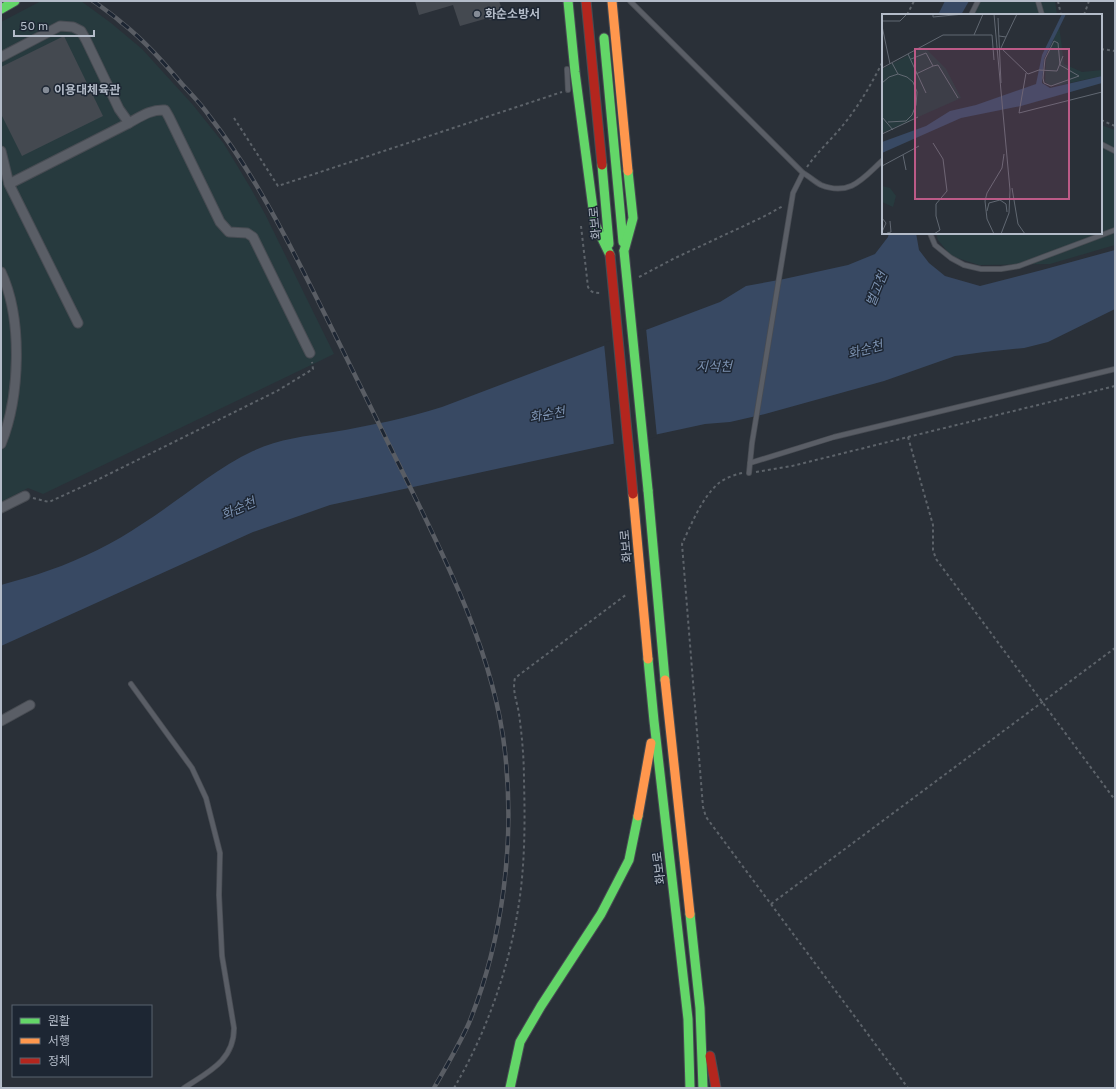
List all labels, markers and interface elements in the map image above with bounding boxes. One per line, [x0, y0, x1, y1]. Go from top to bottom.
place label: 화순소방서 [485, 7, 540, 23]
marker: 화순소방서 [472, 9, 482, 19]
scale bar [14, 12, 94, 38]
inset map [882, 14, 1102, 234]
text: 50 m [20, 19, 48, 35]
place label: 이용대체육관 [54, 83, 120, 99]
marker: 이용대체육관 [41, 85, 51, 95]
street label: 화보로 [587, 206, 605, 240]
water label: 벌고천 [864, 269, 892, 309]
water label: 화순천 [846, 338, 886, 363]
water label: 지석천 [696, 360, 733, 376]
water label: 화순천 [528, 405, 567, 427]
water label: 화순천 [219, 495, 259, 524]
street label: 화보로 [618, 529, 636, 563]
street label: 화보로 [650, 850, 670, 885]
legend [12, 1005, 152, 1077]
text: 원활 [48, 1014, 70, 1030]
text: 서행 [48, 1034, 70, 1050]
text: 정체 [48, 1054, 70, 1070]

